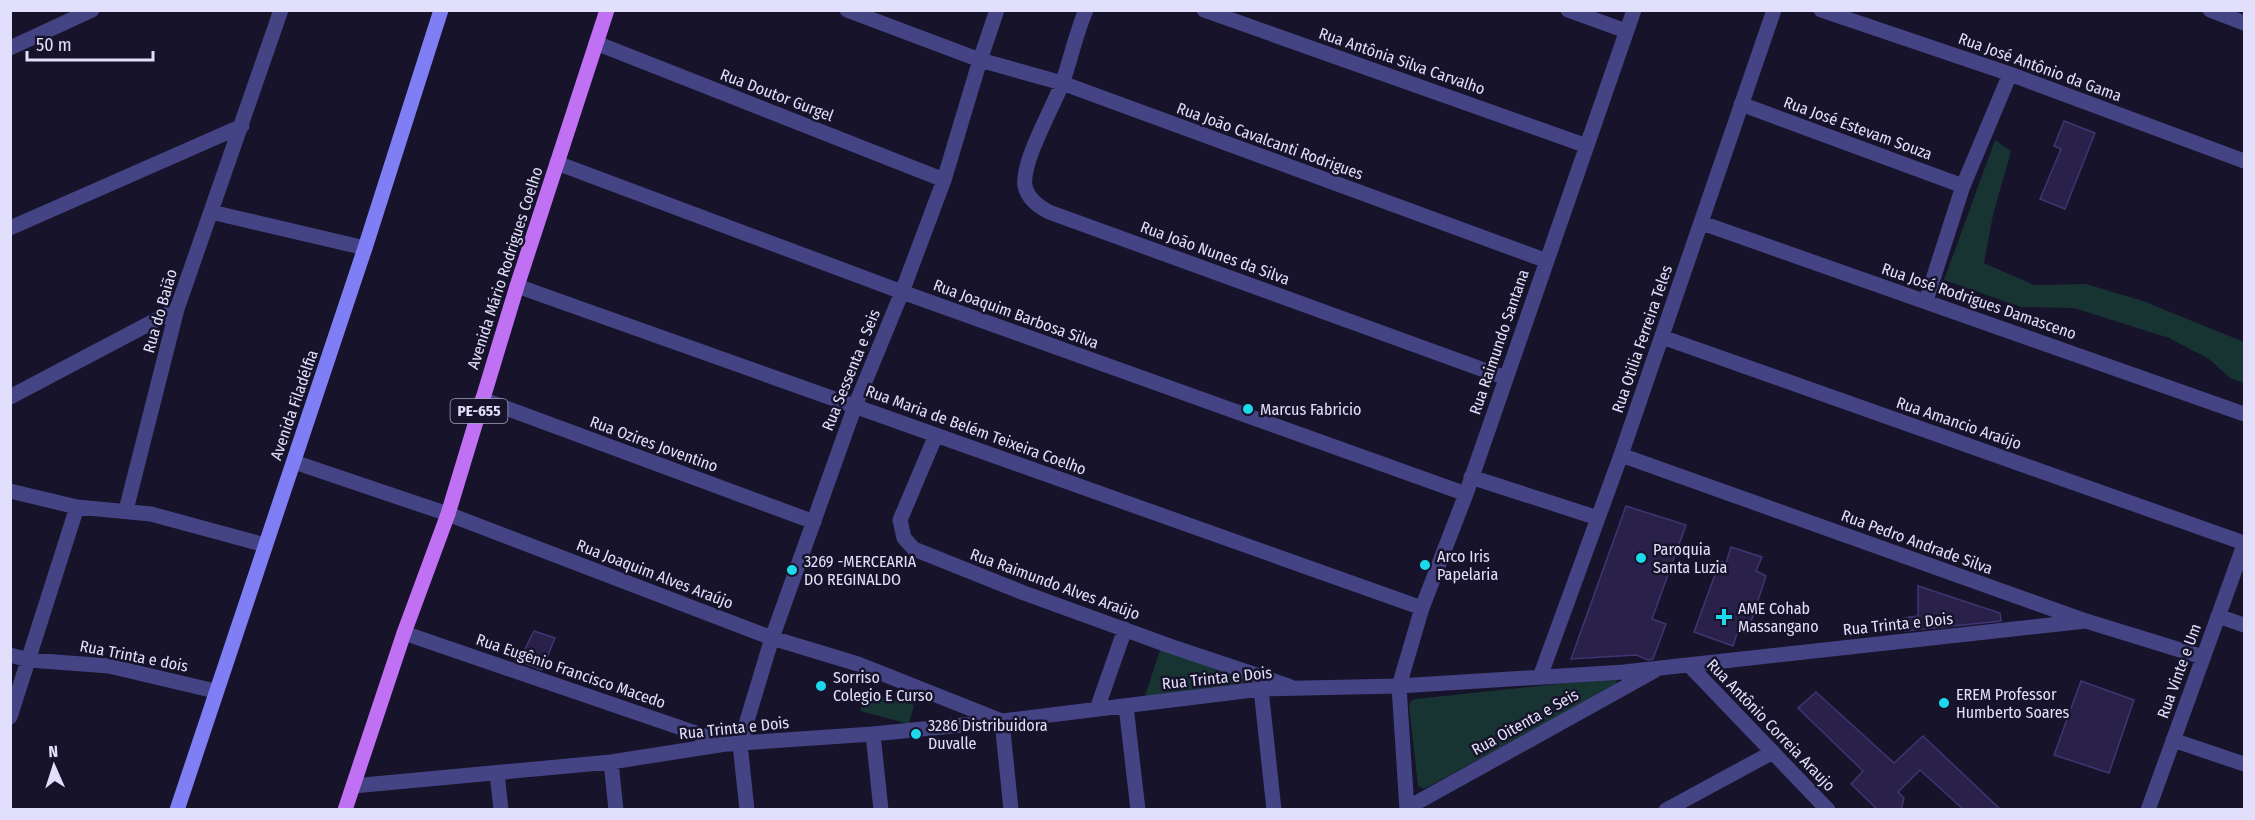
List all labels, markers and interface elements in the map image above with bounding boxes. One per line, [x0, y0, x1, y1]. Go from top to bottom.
scale bar [27, 24, 153, 62]
street label: Rua Antônia Silva Carvalho [1316, 24, 1488, 98]
street label: Rua José Antônio da Gama [1956, 29, 2124, 105]
text: 50 m [36, 34, 72, 56]
street label: Rua Doutor Gurgel [718, 65, 836, 125]
street label: Rua José Estevam Souza [1781, 92, 1935, 164]
street label: Rua João Cavalcanti Rodrigues [1174, 98, 1366, 184]
street label: Avenida Mário Rodrigues Coelho [463, 164, 547, 372]
street label: Rua João Nunes da Silva [1138, 217, 1292, 289]
street label: Rua José Rodrigues Damasceno [1879, 259, 2079, 343]
street label: Rua Otilia Ferreira Teles [1608, 263, 1676, 415]
street label: Rua do Baião [139, 267, 181, 355]
street label: Rua Raimundo Santana [1465, 267, 1533, 417]
street label: Rua Joaquim Barbosa Silva [931, 275, 1101, 353]
street label: Rua Sessenta e Seis [818, 306, 884, 434]
street label: Avenida Filadélfia [266, 347, 322, 463]
street label: Rua Maria de Belém Teixeira Coelho [863, 381, 1089, 479]
street label: Rua Amancio Araújo [1894, 393, 2024, 453]
road number: PE-655 [450, 399, 508, 423]
place label: Marcus Fabricio [1260, 400, 1361, 419]
marker: Marcus Fabricio [1241, 402, 1255, 416]
street label: Rua Ozires Joventino [587, 412, 721, 476]
street label: Rua Pedro Andrade Silva [1839, 506, 1995, 578]
street label: Rua Joaquim Alves Araújo [574, 535, 736, 613]
place label: Paroquia Santa Luzia [1653, 540, 1727, 577]
street label: Rua Raimundo Alves Araújo [968, 544, 1142, 624]
place label: Arco Iris Papelaria [1437, 547, 1498, 584]
marker: Paroquia Santa Luzia [1634, 551, 1648, 565]
place label: 3269 -MERCEARIA DO REGINALDO [804, 552, 917, 589]
marker: Arco Iris Papelaria [1418, 558, 1432, 572]
marker: 3269 -MERCEARIA DO REGINALDO [785, 563, 799, 577]
place label: AME Cohab Massangano [1738, 599, 1819, 636]
marker: AME Cohab Massangano [1715, 608, 1733, 626]
street label: Rua Trinta e Dois [1842, 609, 1954, 639]
street label: Rua Vinte e Um [2153, 621, 2205, 721]
street label: Rua Eugênio Francisco Macedo [474, 630, 668, 712]
street label: Rua Trinta e dois [78, 636, 190, 676]
street label: Rua Antônio Correia Araujo [1703, 655, 1839, 795]
street label: Rua Trinta e Dois [1161, 663, 1273, 693]
place label: Sorriso Colegio E Curso [833, 668, 933, 705]
marker: Sorriso Colegio E Curso [814, 679, 828, 693]
street label: Rua Oitenta e Seis [1468, 685, 1582, 759]
place label: EREM Professor Humberto Soares [1956, 685, 2070, 722]
marker: EREM Professor Humberto Soares [1937, 696, 1951, 710]
street label: Rua Trinta e Dois [678, 713, 790, 743]
place label: 3286 Distribuidora Duvalle [928, 716, 1048, 753]
marker: 3286 Distribuidora Duvalle [909, 727, 923, 741]
north arrow [24, 736, 84, 796]
text: N [48, 742, 59, 761]

